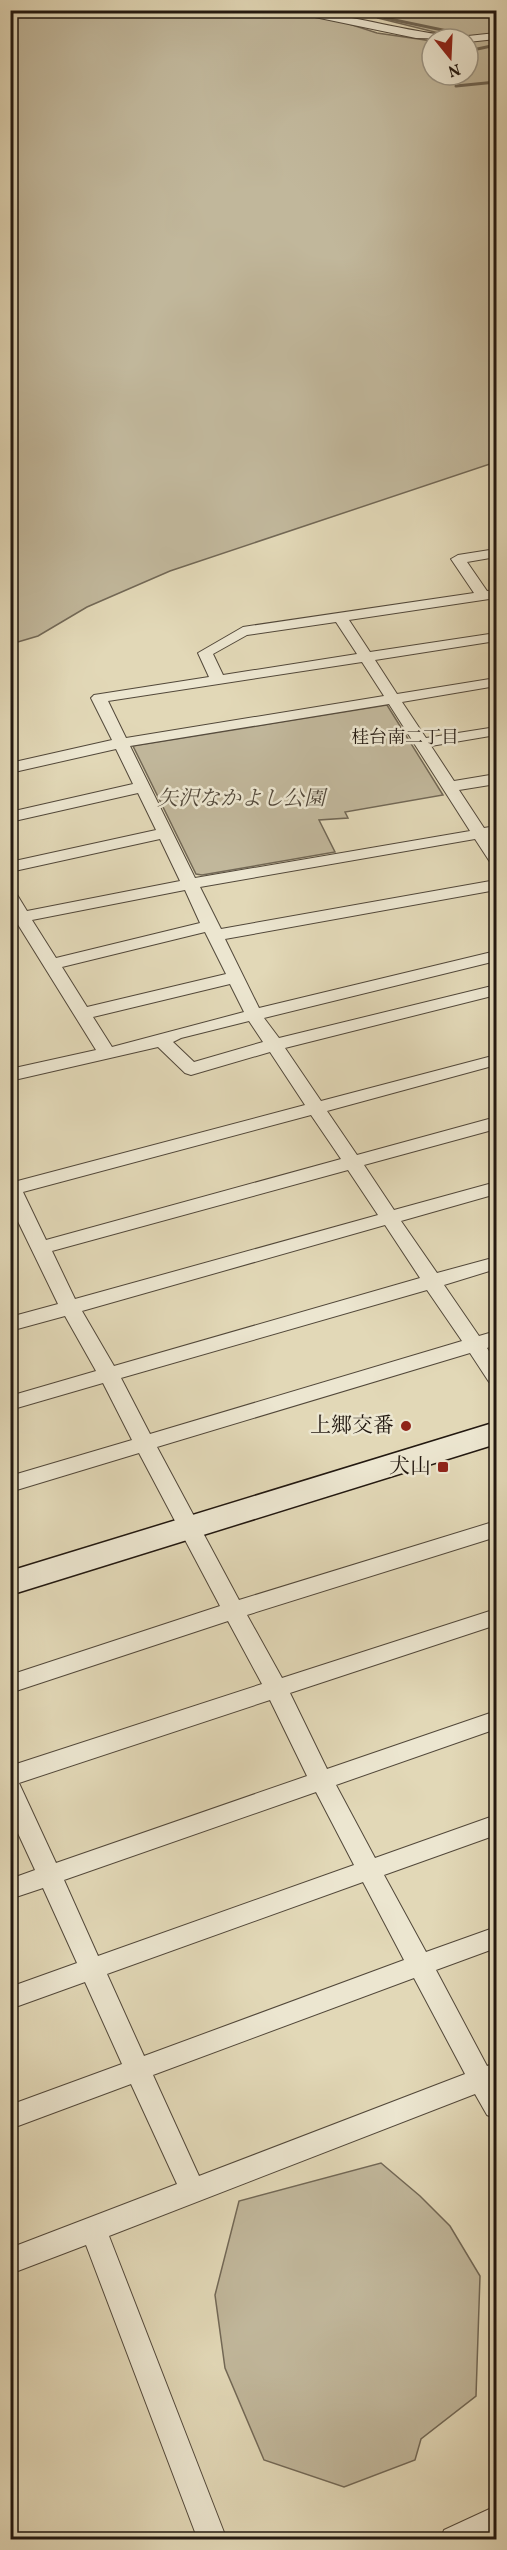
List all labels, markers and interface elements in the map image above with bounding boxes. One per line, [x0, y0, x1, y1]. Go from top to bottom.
north arrow [420, 27, 480, 87]
text: N [445, 57, 463, 82]
district label: 桂台南二丁目 [351, 726, 459, 751]
park label: 矢沢なかよし公園 [157, 785, 328, 814]
place label: 上郷交番 [310, 1412, 394, 1441]
marker: 上郷交番 [399, 1419, 413, 1433]
place label: 犬山 [389, 1453, 431, 1482]
marker: 犬山 [436, 1460, 450, 1474]

